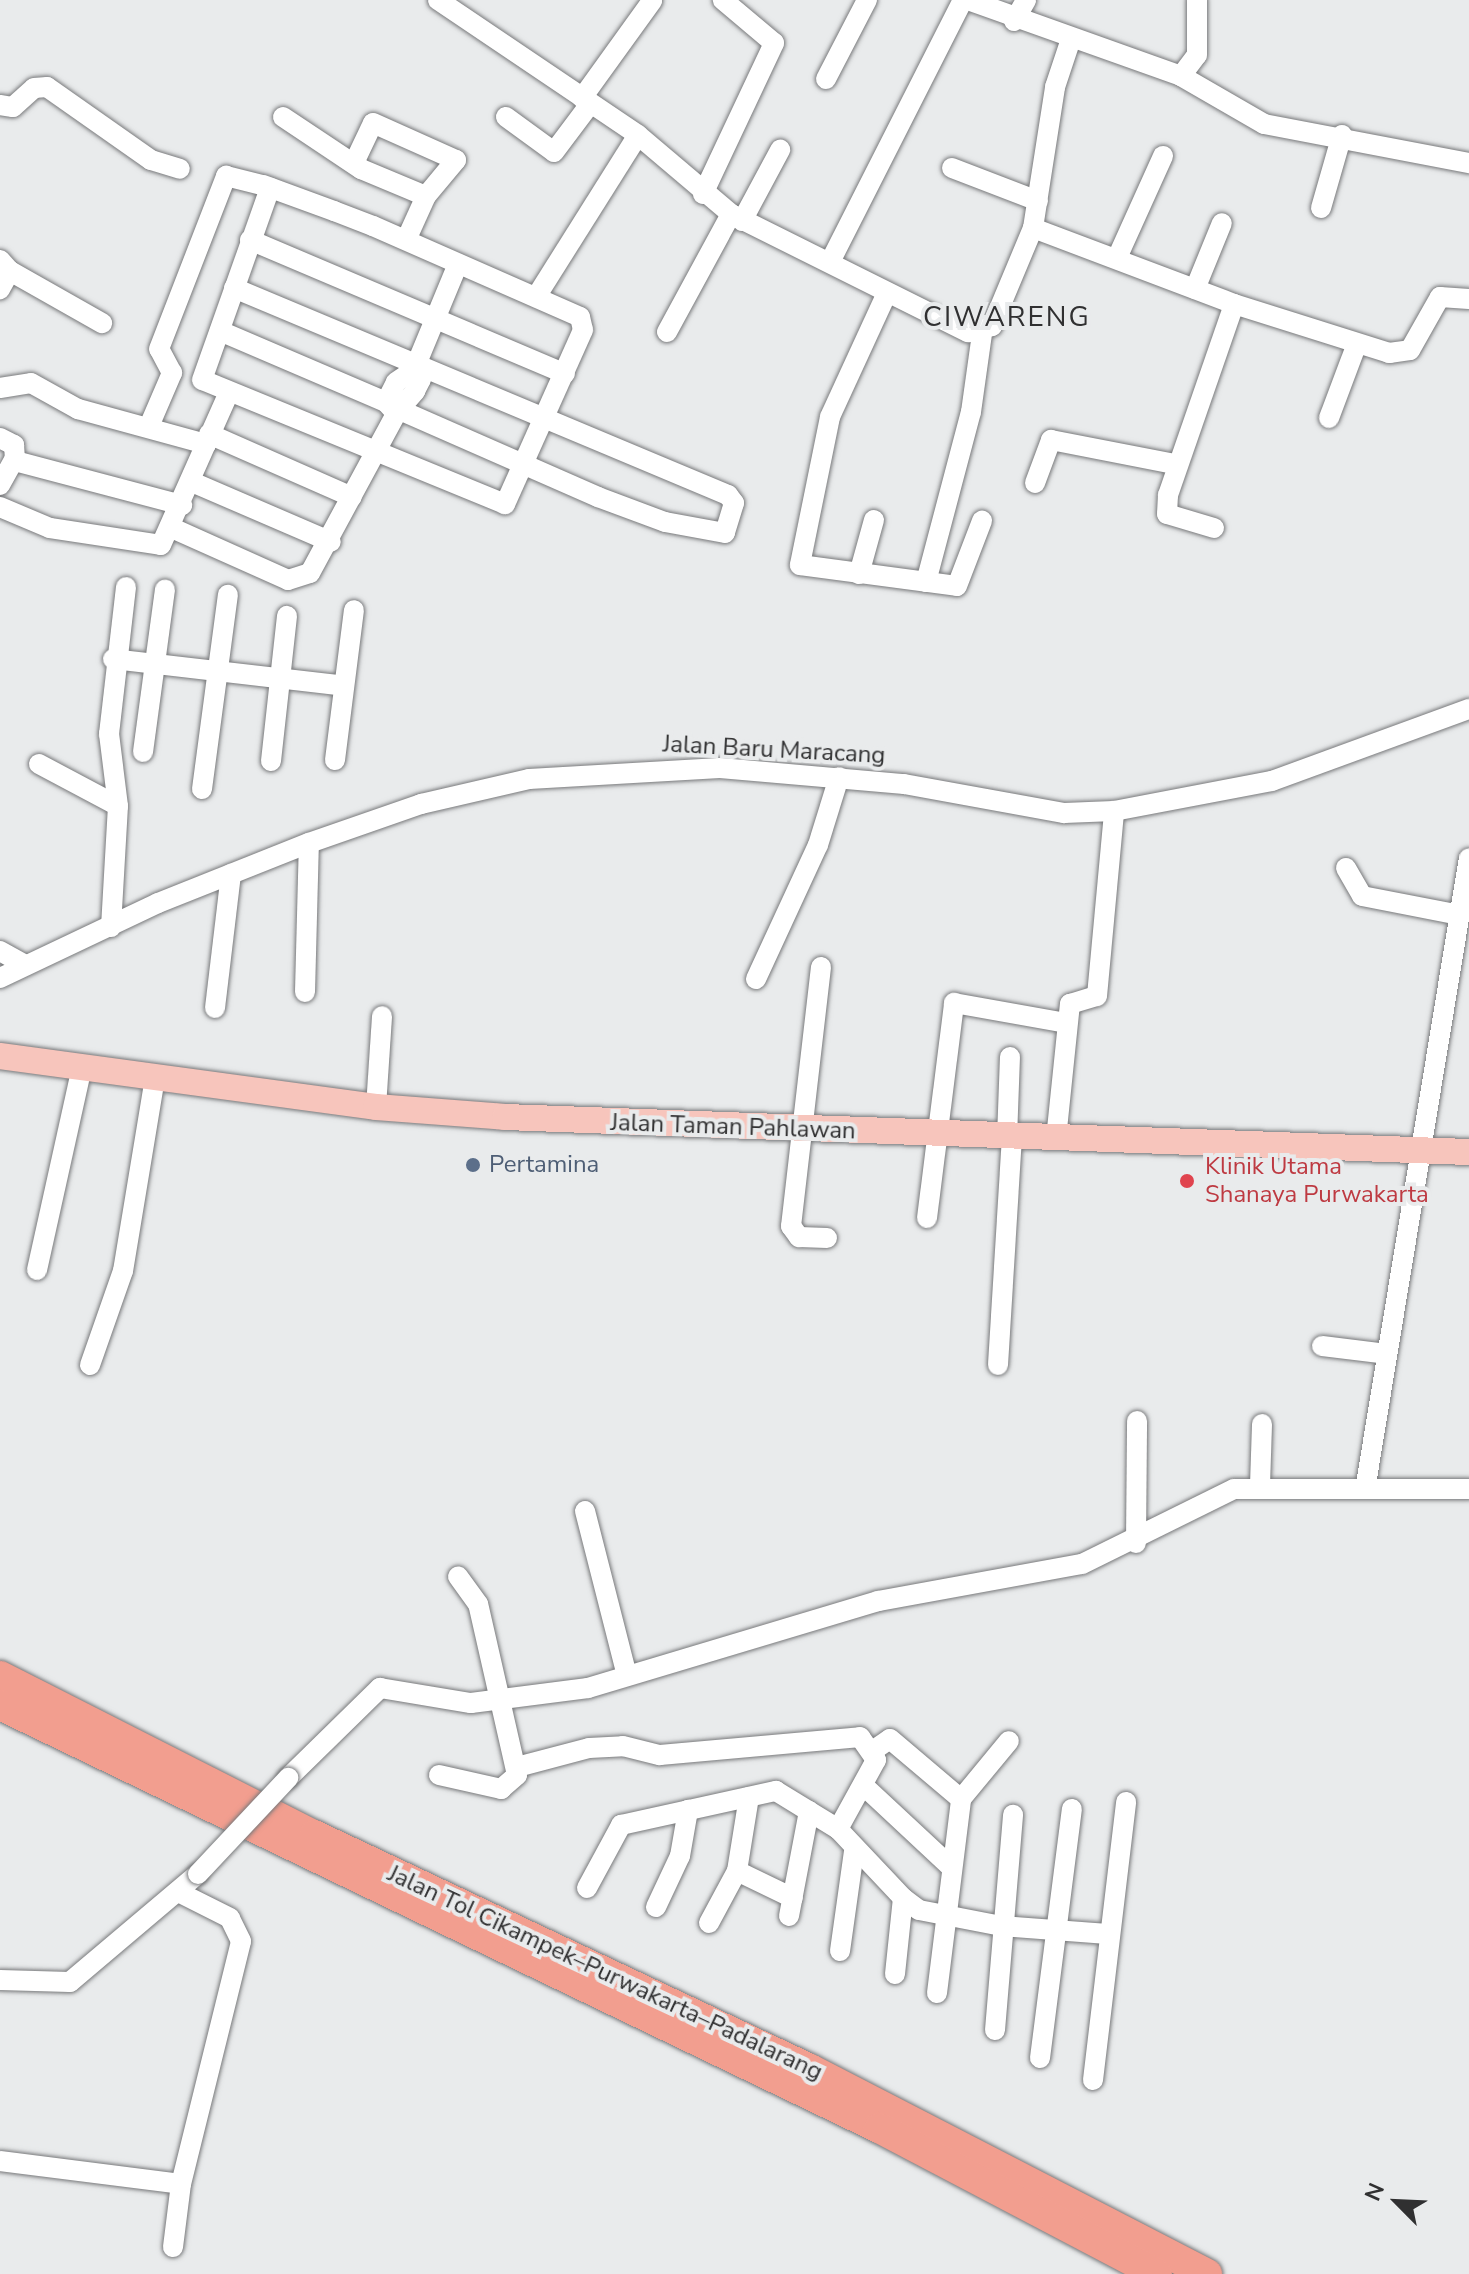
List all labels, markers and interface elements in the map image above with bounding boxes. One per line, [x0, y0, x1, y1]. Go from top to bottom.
district label: CIWARENG [923, 300, 1091, 334]
street label: Jalan Baru Maracang [662, 730, 886, 770]
street label: Jalan Taman Pahlawan [610, 1108, 856, 1146]
place label: Pertamina [489, 1151, 599, 1179]
place label: Klinik Utama Shanaya Purwakarta [1205, 1153, 1429, 1209]
marker: Pertamina [464, 1156, 482, 1174]
marker: Klinik Utama Shanaya Purwakarta [1176, 1170, 1198, 1192]
street label: Jalan Tol Cikampek–Purwakarta–Padalarang [383, 1859, 827, 2087]
north arrow [1357, 2162, 1437, 2242]
text: N [1358, 2179, 1392, 2206]

